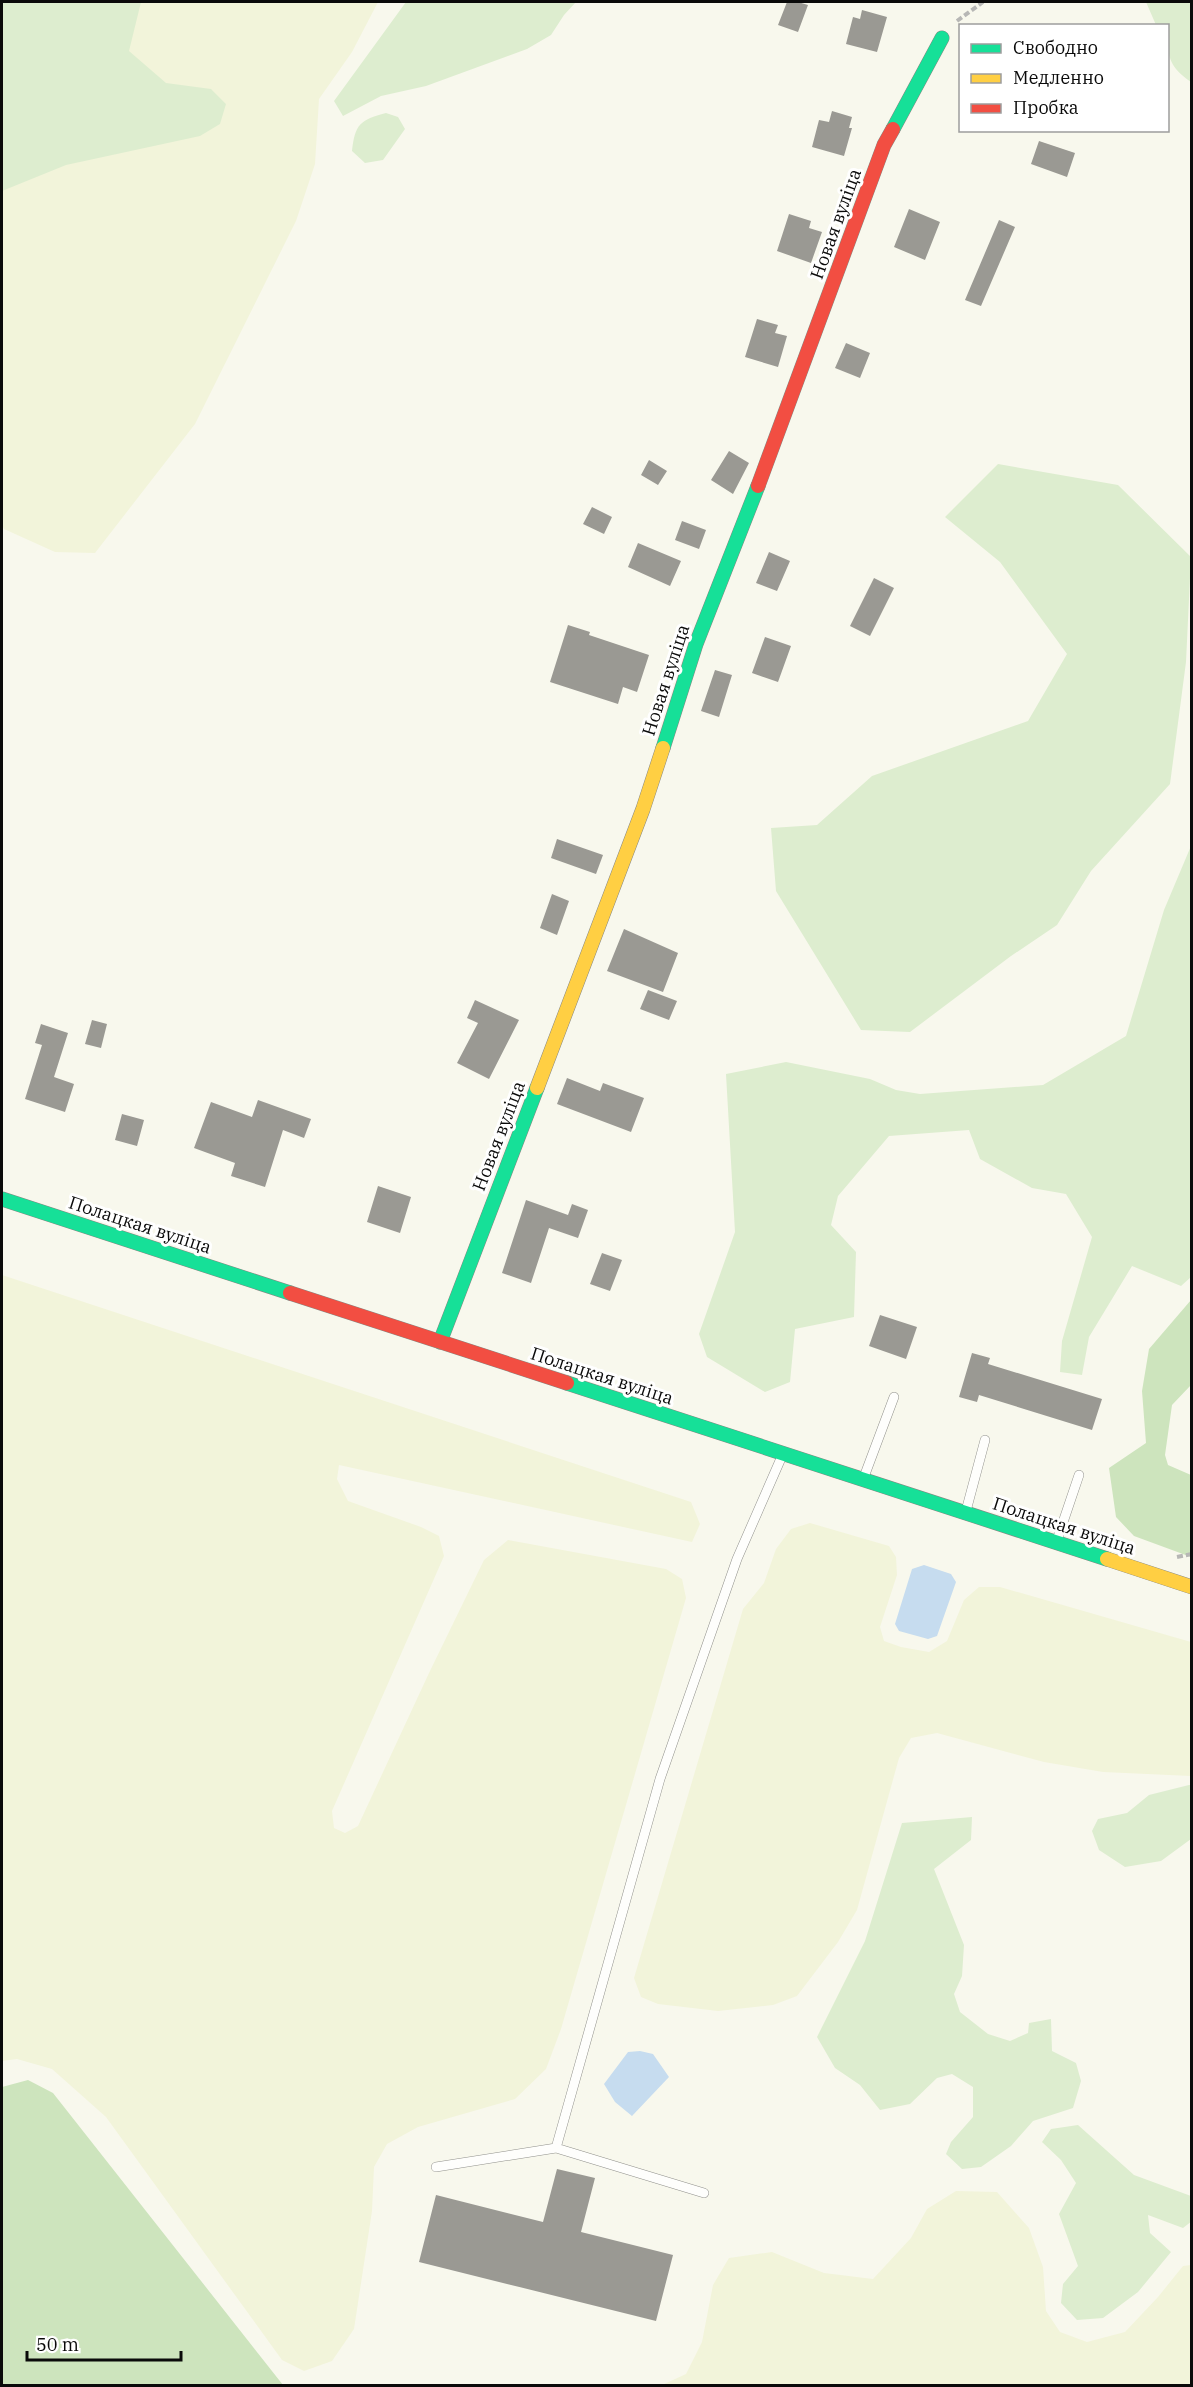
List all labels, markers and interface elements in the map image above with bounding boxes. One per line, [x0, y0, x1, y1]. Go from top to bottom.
legend [959, 24, 1169, 132]
text: Свободно [1013, 36, 1098, 59]
text: Медленно [1013, 66, 1104, 89]
text: Пробка [1013, 96, 1079, 119]
street label: Новая вуліца [805, 165, 866, 282]
street label: Новая вуліца [637, 621, 694, 738]
street label: Новая вуліца [467, 1077, 530, 1194]
street label: Полацкая вуліца [66, 1191, 215, 1258]
street label: Полацкая вуліца [528, 1342, 677, 1409]
street label: Полацкая вуліца [990, 1492, 1139, 1559]
scale bar [27, 2324, 182, 2362]
text: 50 m [36, 2333, 79, 2356]

